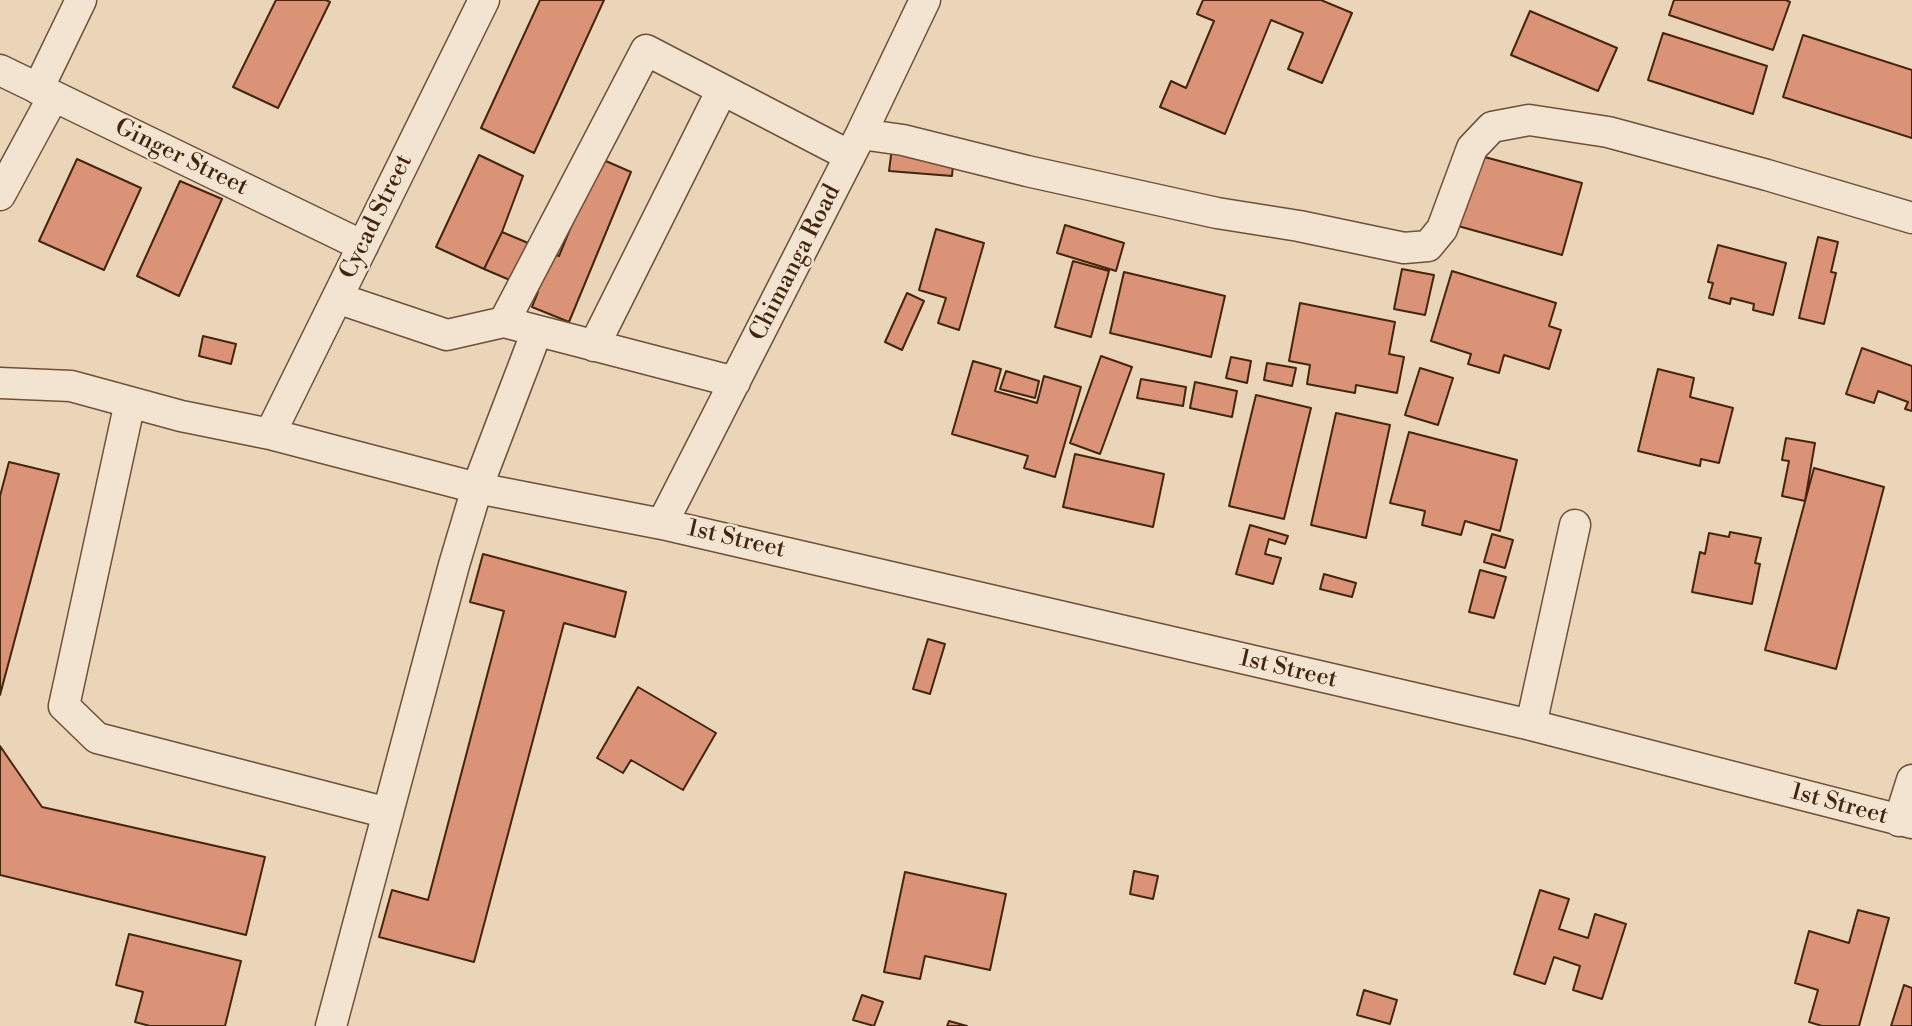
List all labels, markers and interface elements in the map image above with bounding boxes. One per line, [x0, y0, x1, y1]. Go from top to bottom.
street label: Ginger Street [110, 113, 252, 203]
street label: Cycad Street [334, 150, 420, 284]
street label: Chimanga Road [744, 180, 848, 346]
street label: 1st Street [684, 515, 788, 565]
street label: 1st Street [1236, 645, 1340, 695]
street label: 1st Street [1787, 778, 1891, 832]

